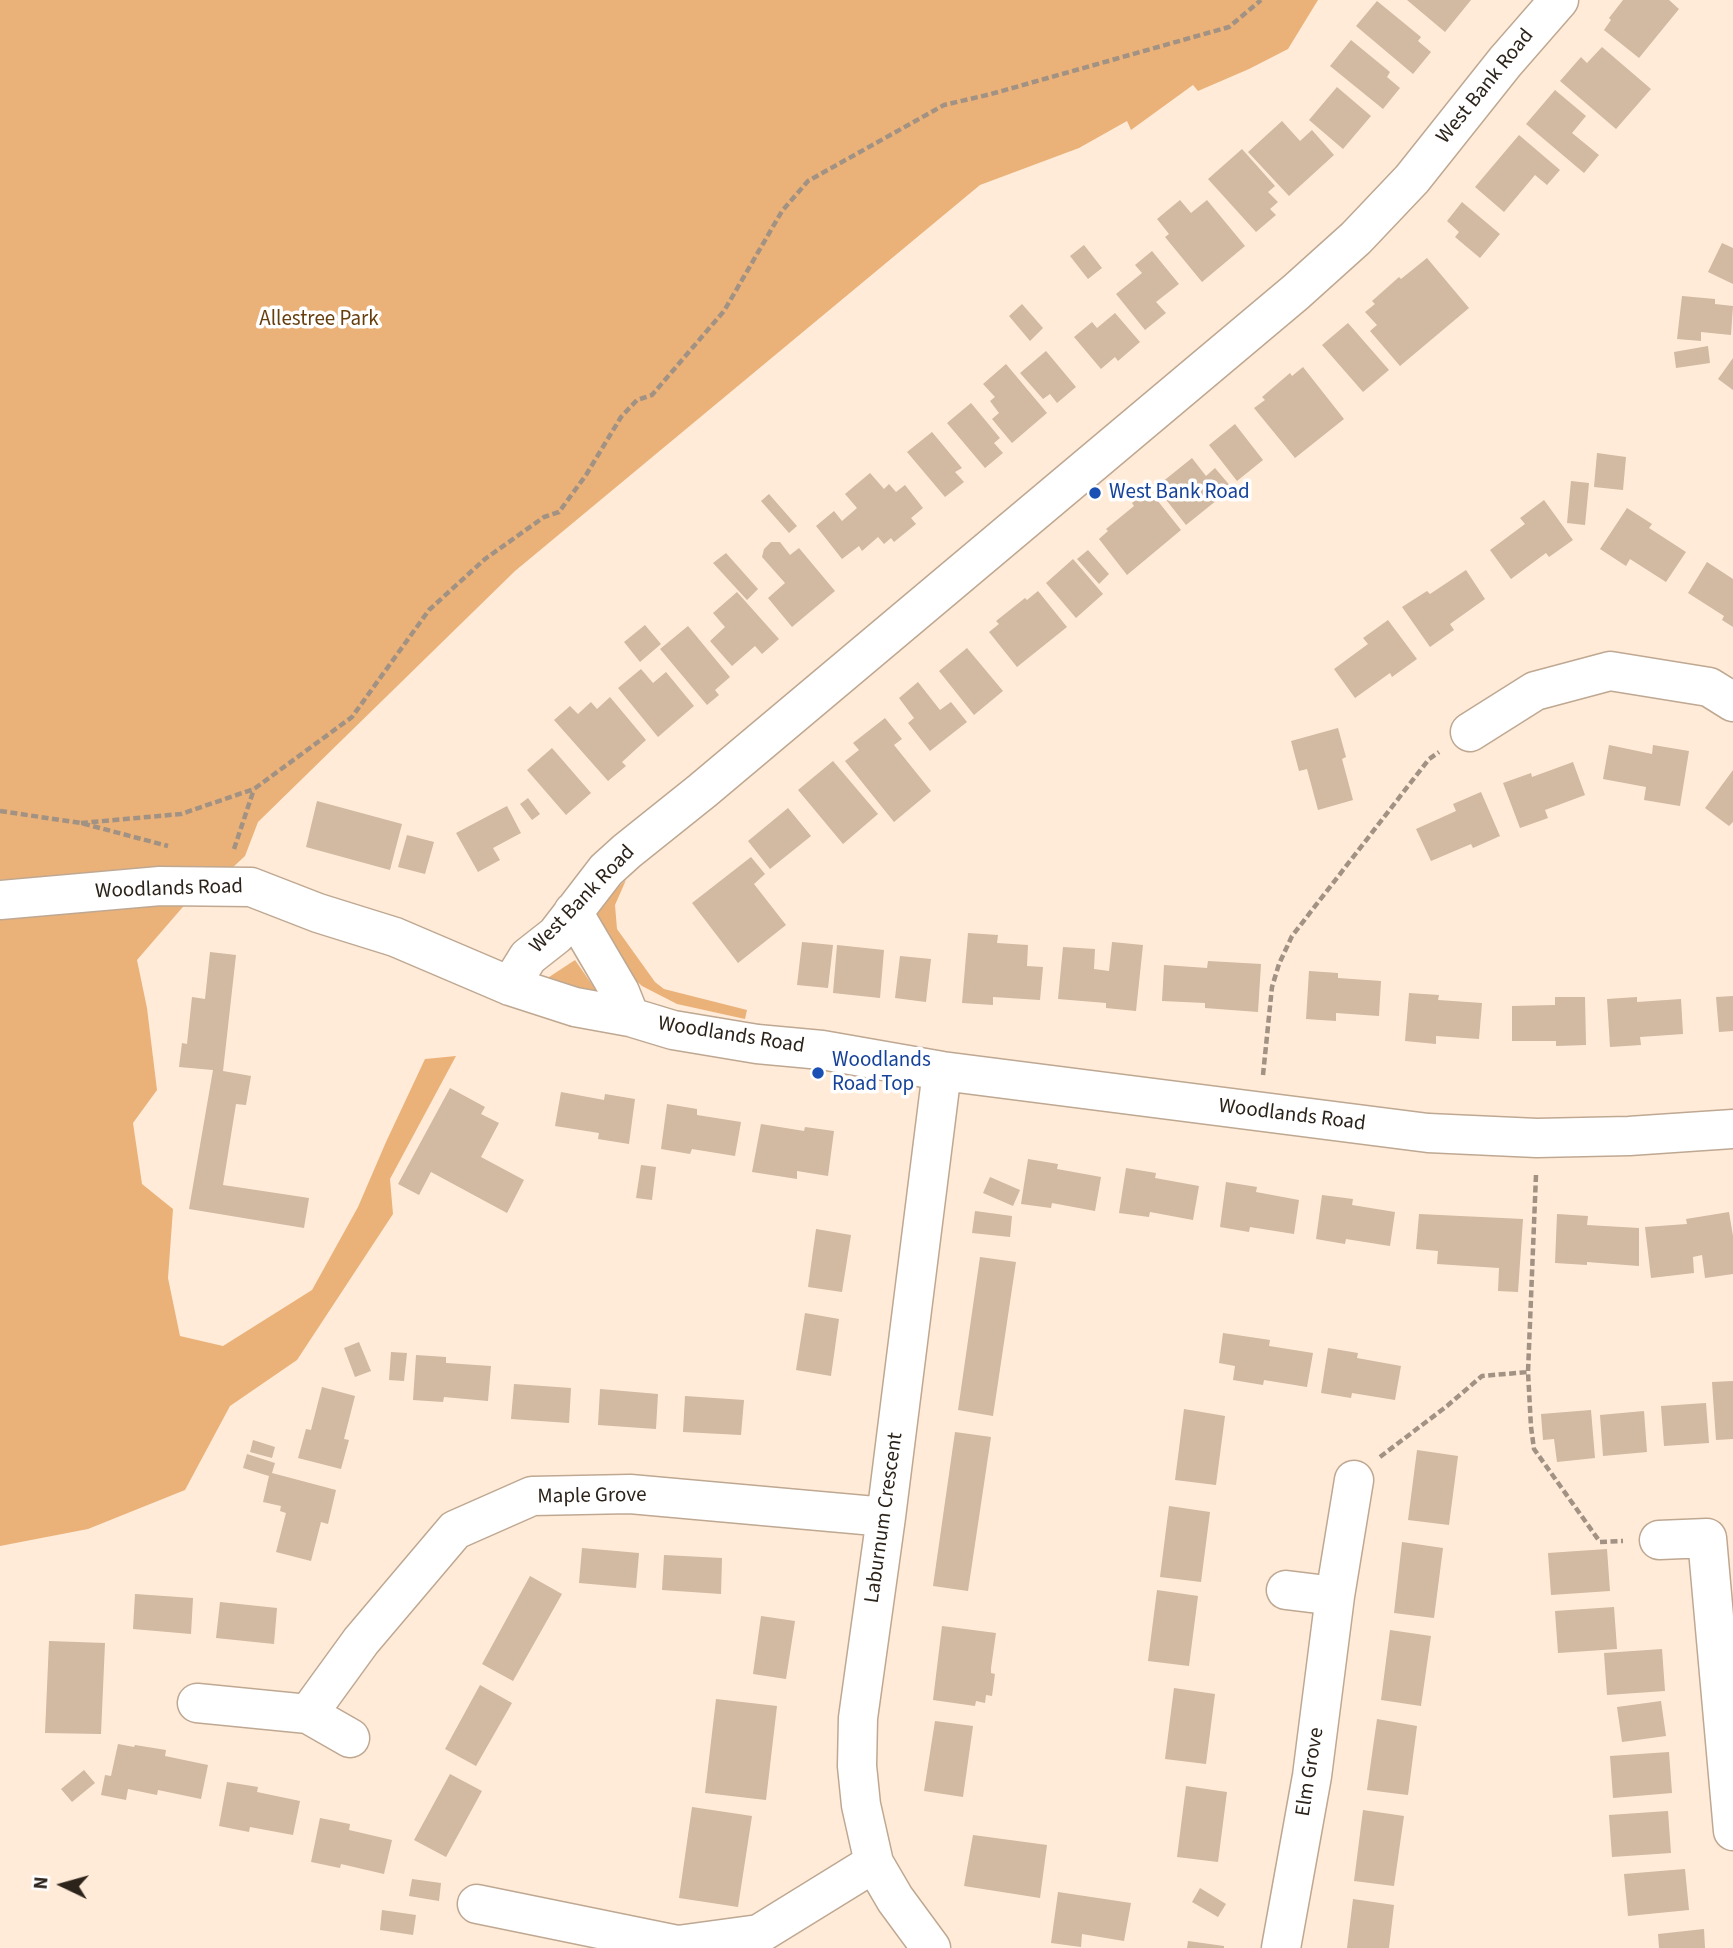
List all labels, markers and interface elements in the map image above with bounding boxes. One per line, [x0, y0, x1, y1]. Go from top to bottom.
street label: West Bank Road [1432, 24, 1540, 150]
park label: Allestree Park [259, 307, 379, 333]
place label: West Bank Road [1109, 480, 1250, 506]
marker: West Bank Road [1087, 485, 1103, 501]
street label: West Bank Road [525, 841, 641, 959]
street label: Woodlands Road [95, 875, 243, 905]
street label: Woodlands Road [656, 1012, 806, 1060]
place label: Woodlands Road Top [832, 1048, 931, 1098]
marker: Woodlands Road Top [810, 1065, 826, 1081]
street label: Woodlands Road [1217, 1094, 1367, 1138]
street label: Laburnum Crescent [861, 1431, 909, 1605]
street label: Maple Grove [537, 1483, 647, 1511]
street label: Elm Grove [1292, 1726, 1330, 1818]
north arrow [28, 1850, 98, 1920]
text: N [28, 1876, 56, 1891]

